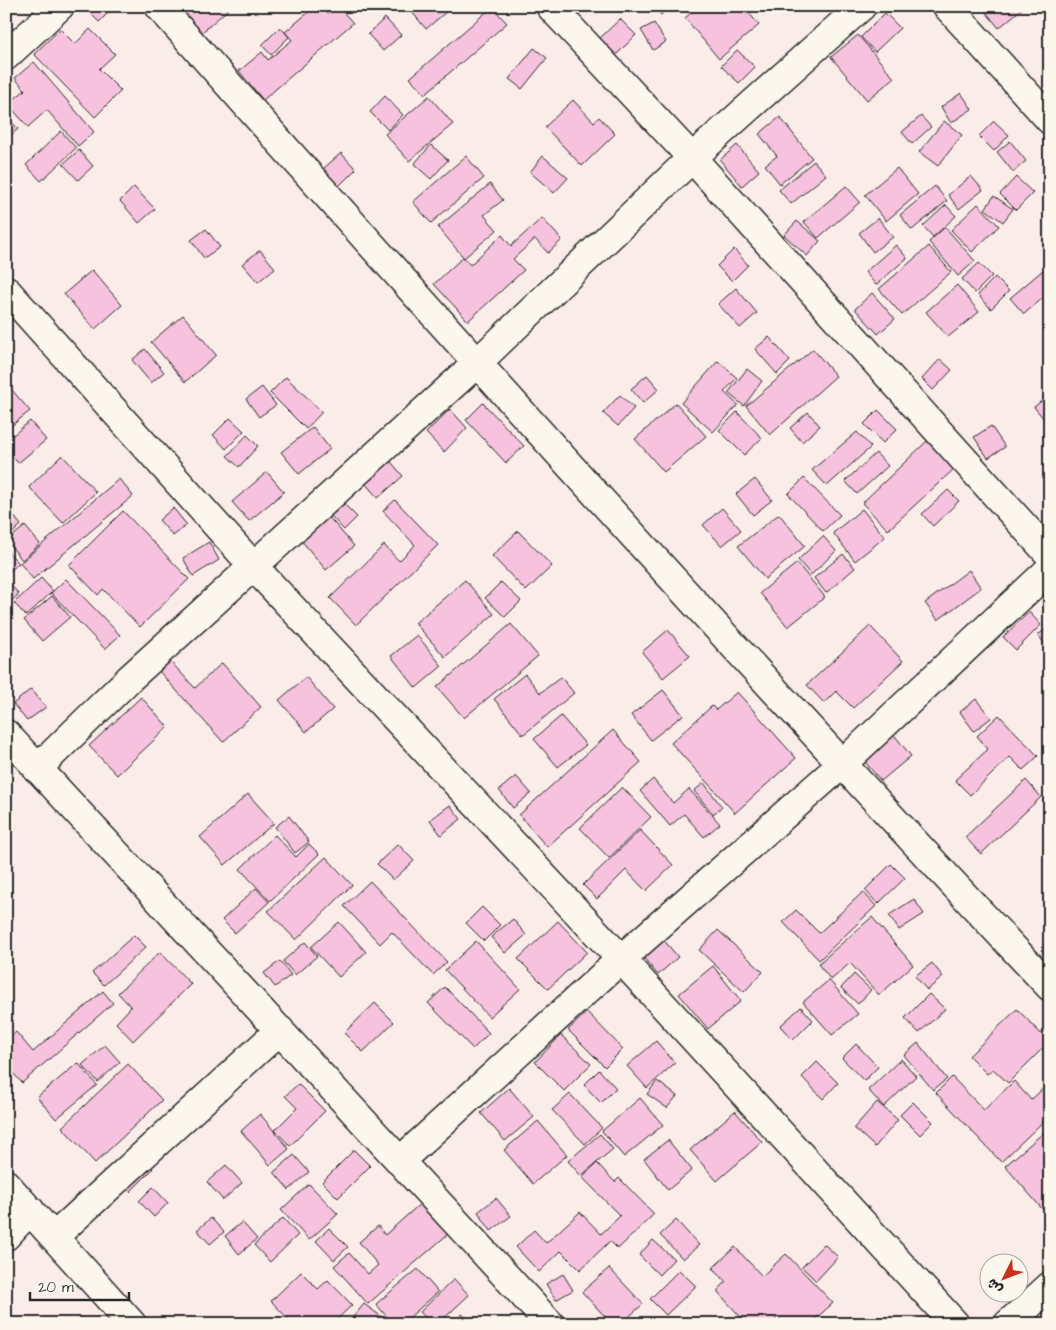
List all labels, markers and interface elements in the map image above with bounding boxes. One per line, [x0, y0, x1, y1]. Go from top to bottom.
north arrow [978, 1252, 1028, 1302]
scale bar [30, 1270, 129, 1302]
text: ش [982, 1274, 1008, 1298]
text: 20 m [38, 1277, 74, 1298]

